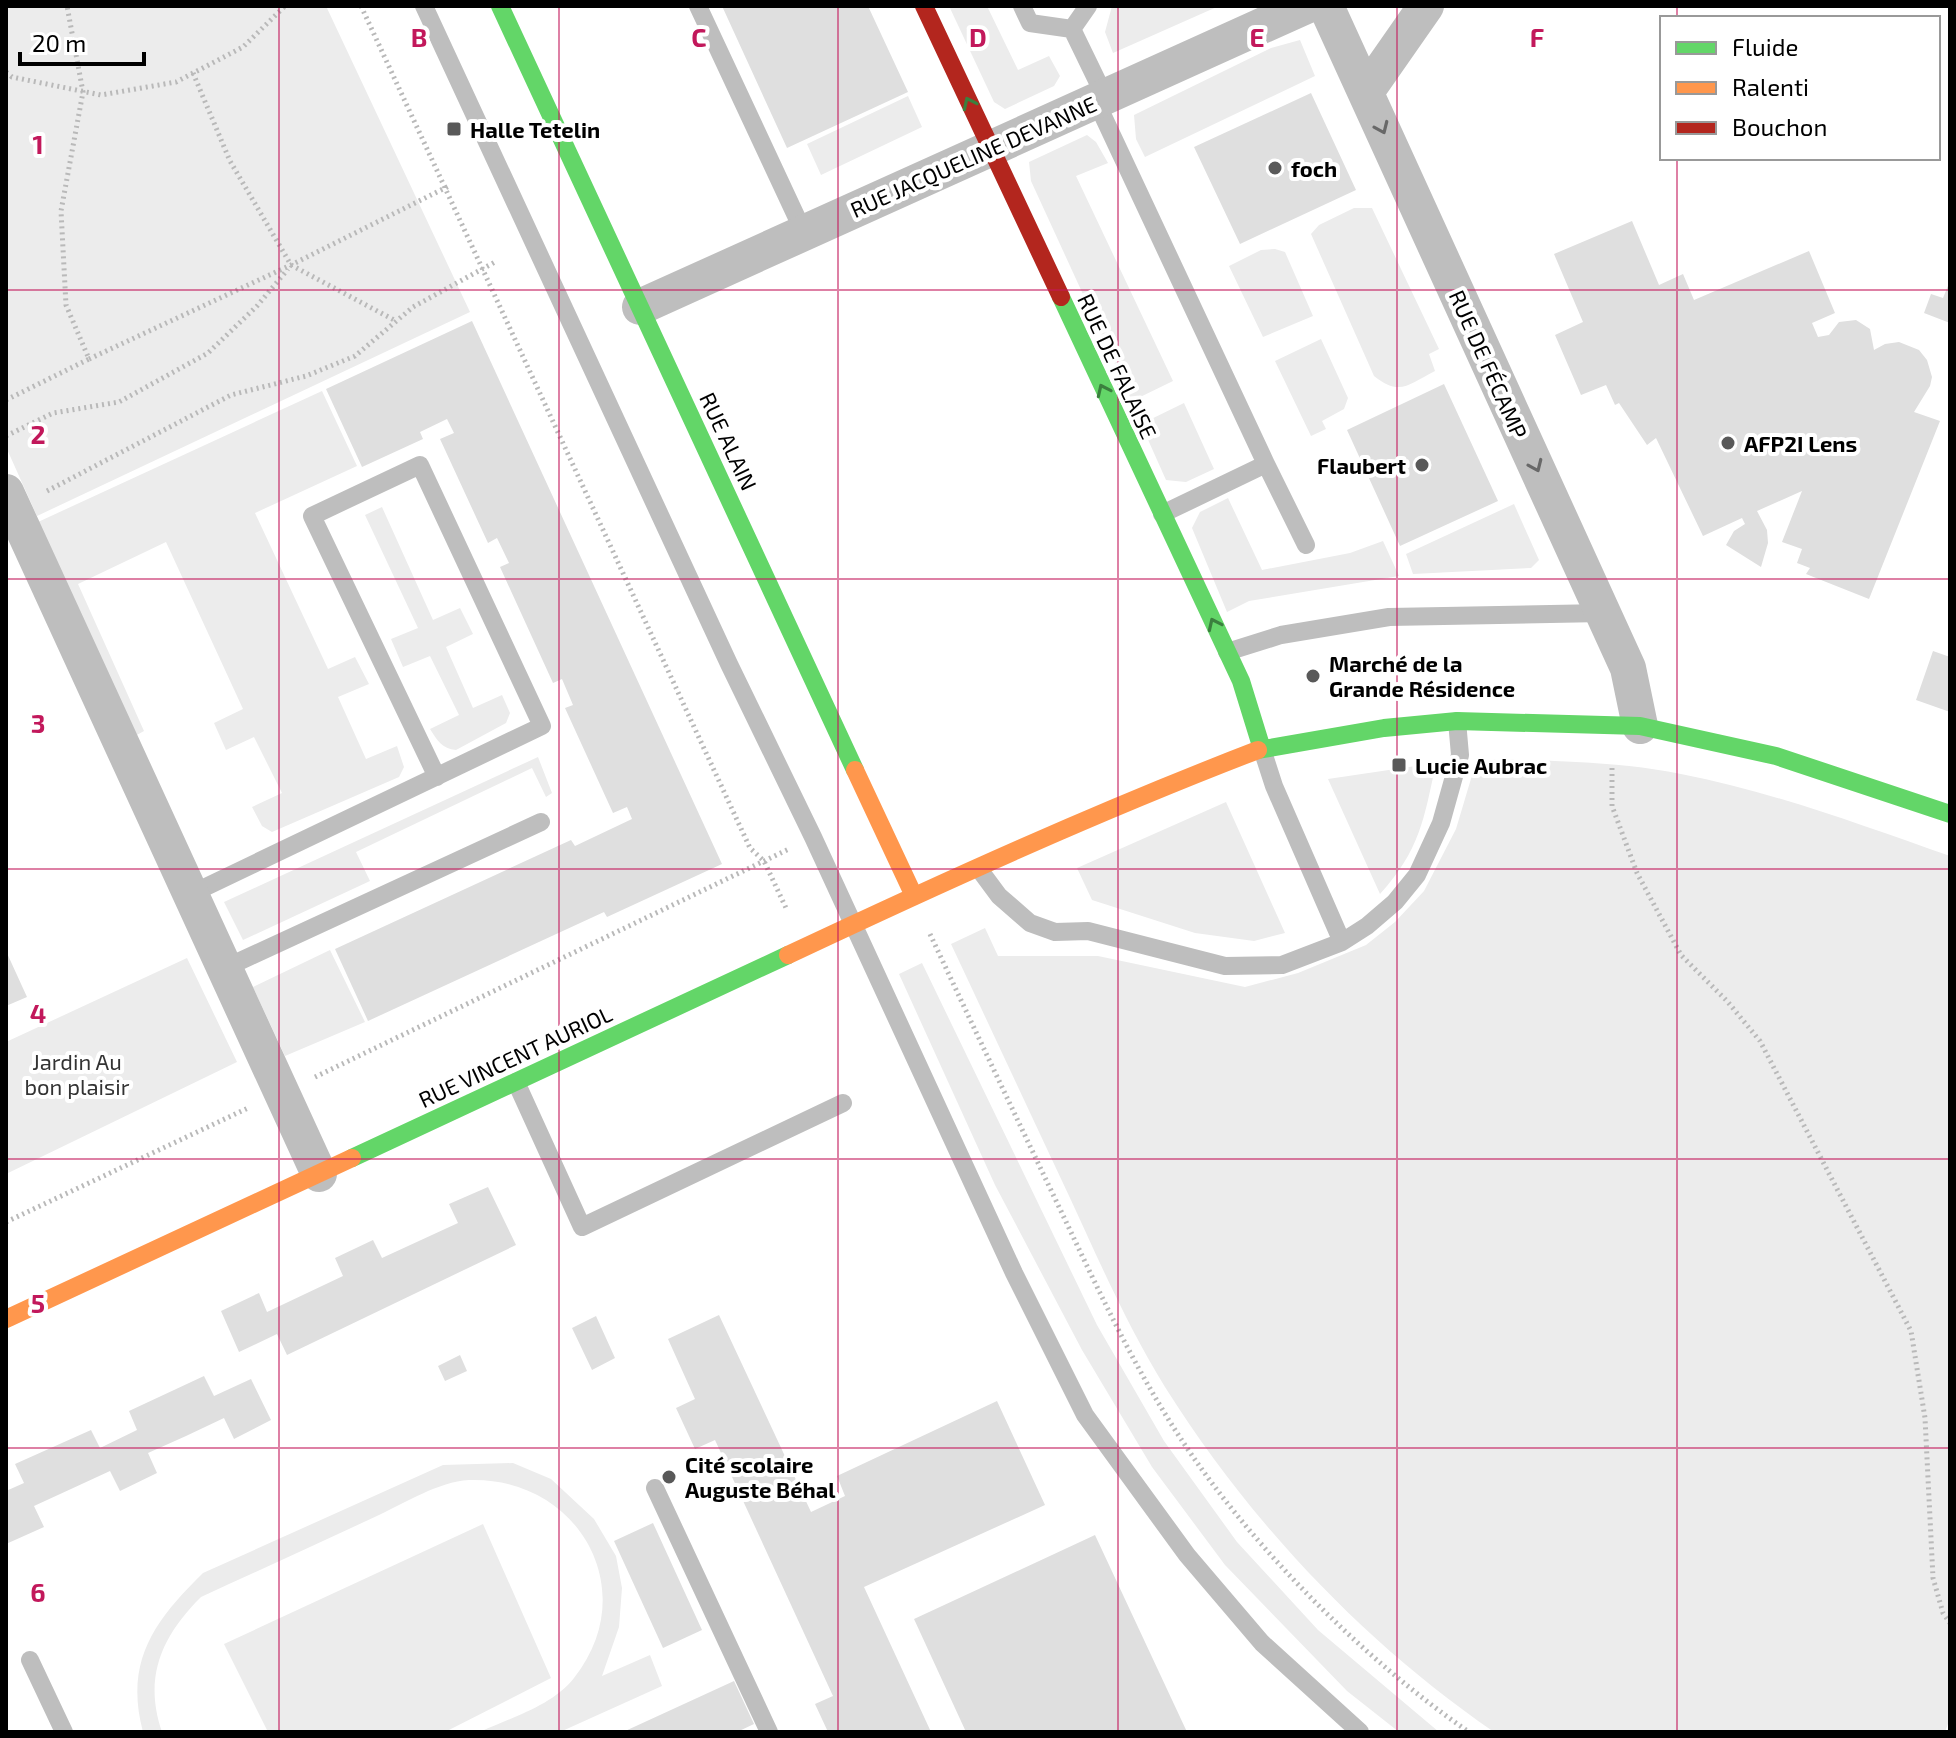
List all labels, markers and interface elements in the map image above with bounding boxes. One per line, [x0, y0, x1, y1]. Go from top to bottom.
scale bar [20, 16, 144, 66]
legend [1660, 16, 1940, 160]
text: B [411, 21, 427, 52]
text: C [691, 21, 707, 52]
text: D [969, 21, 987, 52]
text: E [1249, 21, 1265, 52]
text: F [1530, 21, 1544, 52]
text: 20 m [32, 28, 86, 57]
text: Fluide [1732, 32, 1798, 61]
text: Ralenti [1732, 72, 1809, 101]
street label: RUE JACQUELINE DEVANNE [846, 90, 1100, 223]
one-way arrow [963, 97, 979, 111]
text: Bouchon [1732, 112, 1827, 141]
place label: Halle Tetelin [470, 116, 600, 142]
one-way arrow [1372, 119, 1388, 134]
marker: Halle Tetelin [445, 120, 463, 138]
text: 1 [32, 128, 44, 159]
place label: foch [1291, 155, 1337, 181]
marker: foch [1266, 159, 1284, 177]
street label: RUE DE FÉCAMP [1445, 286, 1533, 442]
street label: RUE DE FALAISE [1073, 289, 1163, 443]
one-way arrow [1097, 383, 1113, 398]
street label: RUE ALAIN [695, 388, 763, 494]
text: 2 [30, 418, 46, 449]
place label: AFP2I Lens [1744, 430, 1857, 456]
marker: AFP2I Lens [1719, 434, 1737, 452]
place label: Flaubert [1317, 452, 1406, 478]
marker: Flaubert [1413, 456, 1431, 474]
one-way arrow [1526, 458, 1542, 473]
one-way arrow [1208, 618, 1224, 633]
place label: Marché de la Grande Résidence [1329, 650, 1515, 701]
marker: Marché de la Grande Résidence [1304, 667, 1322, 685]
text: 3 [31, 707, 45, 738]
place label: Lucie Aubrac [1415, 752, 1547, 778]
marker: Lucie Aubrac [1390, 756, 1408, 774]
text: 4 [30, 997, 46, 1028]
street label: RUE VINCENT AURIOL [414, 1000, 616, 1112]
park label: Jardin Au bon plaisir [24, 1048, 130, 1099]
text: 5 [31, 1287, 45, 1318]
place label: Cité scolaire Auguste Béhal [685, 1451, 836, 1502]
marker: Cité scolaire Auguste Béhal [660, 1468, 678, 1486]
text: 6 [30, 1576, 46, 1607]

